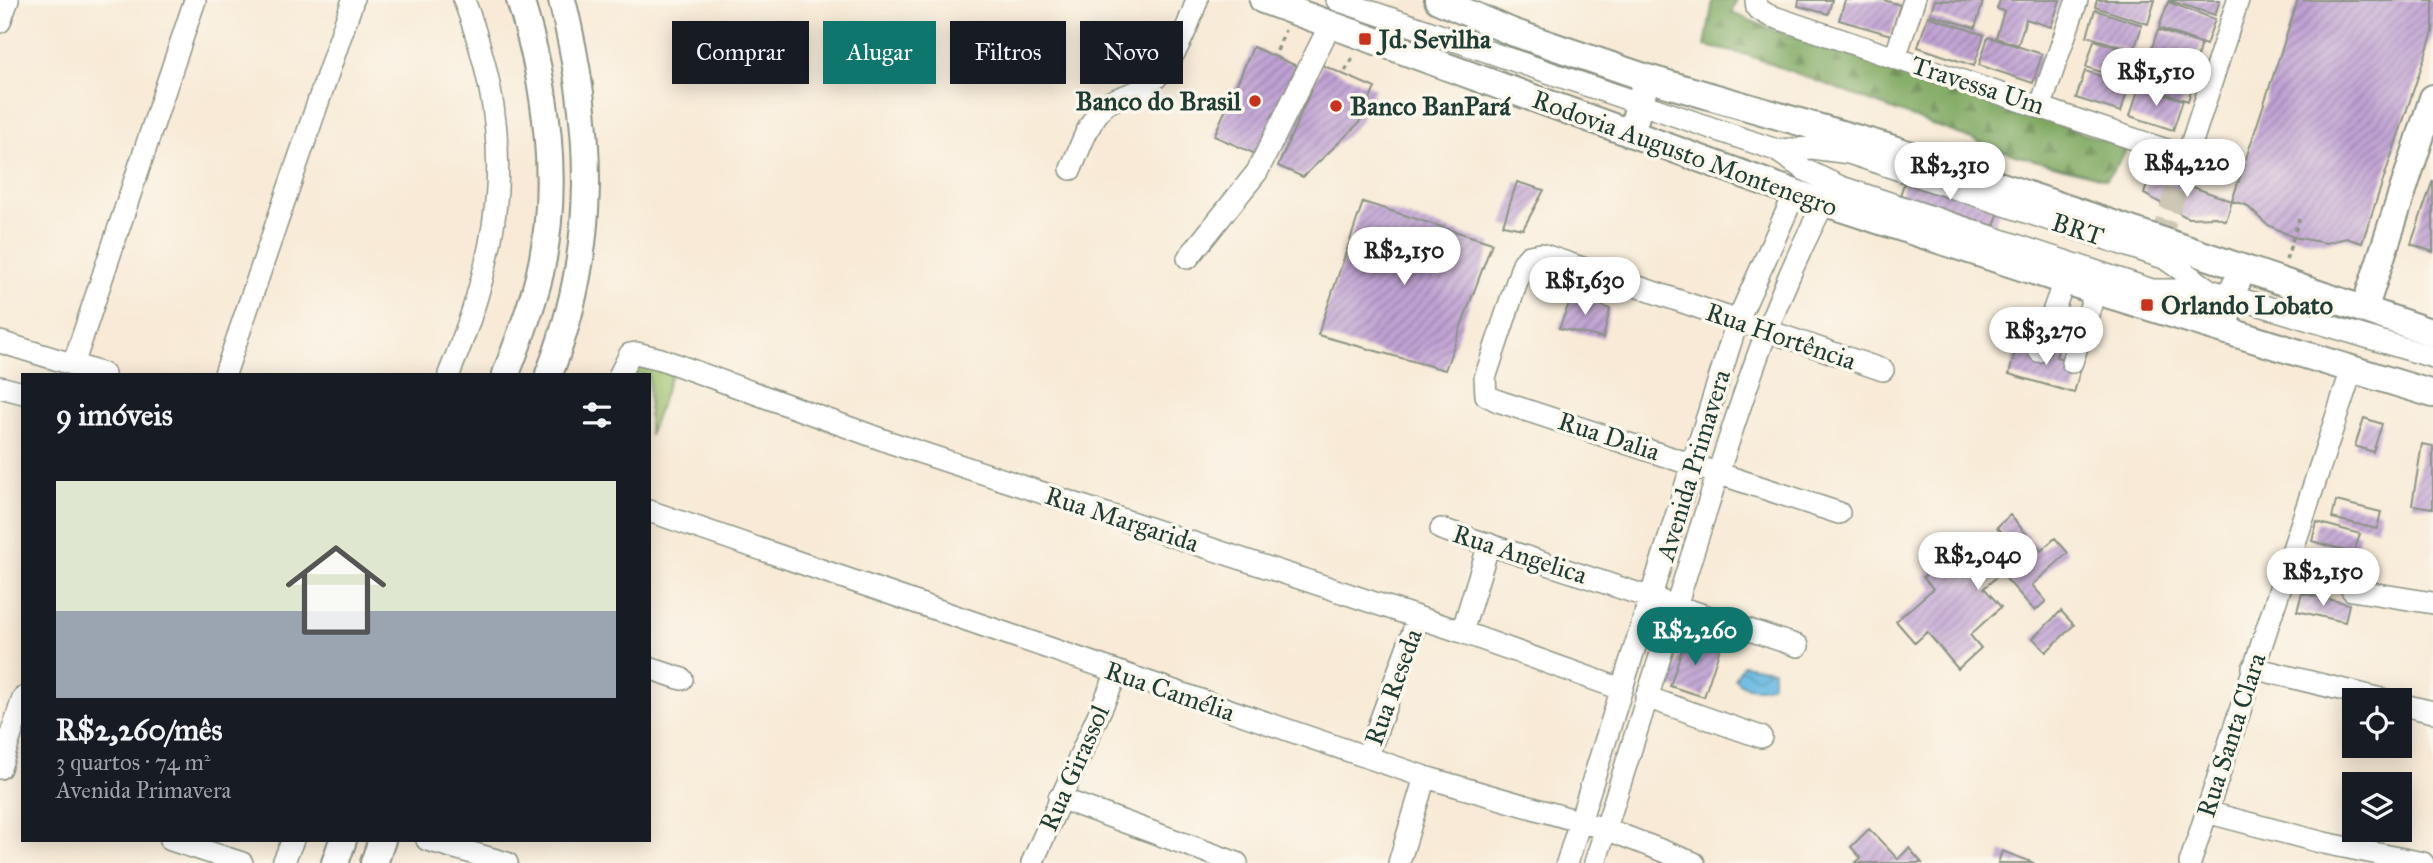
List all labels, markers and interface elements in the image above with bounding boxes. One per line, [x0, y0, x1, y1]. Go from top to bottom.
chip: Comprar [672, 21, 809, 84]
chip: Alugar [823, 21, 936, 84]
chip: Filtros [950, 21, 1066, 84]
chip: Novo [1080, 21, 1183, 84]
place label: Jd. Sevilha [1376, 23, 1492, 56]
marker: Jd. Sevilha [1357, 31, 1373, 47]
street label: Travessa Um [1907, 48, 2049, 122]
pin: R$1,510 [2091, 48, 2221, 108]
text: R$1,510 [2117, 57, 2195, 85]
street label: Rodovia Augusto Montenegro [1528, 83, 1842, 223]
place label: Banco do Brasil [1075, 85, 1242, 117]
place label: Banco BanPará [1350, 90, 1511, 122]
marker: Banco do Brasil [1247, 93, 1263, 109]
marker: Banco BanPará [1328, 98, 1344, 114]
pin: R$4,220 [2122, 140, 2252, 199]
pin: R$2,310 [1885, 142, 2015, 202]
text: R$4,220 [2144, 148, 2230, 176]
text: R$2,310 [1910, 151, 1990, 179]
street label: BRT [2048, 206, 2108, 252]
pin: R$2,150 [1339, 228, 1469, 287]
text: R$2,150 [1364, 236, 1444, 264]
pin: R$1,630 [1520, 258, 1650, 317]
text: R$1,630 [1545, 266, 1625, 294]
place label: Orlando Lobato [2161, 289, 2333, 321]
street label: Rua Hortência [1702, 295, 1860, 377]
marker: Orlando Lobato [2139, 297, 2155, 313]
pin: R$3,270 [1981, 308, 2111, 367]
text: R$3,270 [2005, 316, 2087, 344]
street label: Avenida Primavera [1648, 366, 1737, 565]
icon: filters [578, 396, 616, 434]
text: 9 imóveis [56, 397, 173, 433]
street label: Rua Dalia [1554, 405, 1664, 467]
street label: Rua Margarida [1041, 479, 1203, 559]
street label: Rua Angelica [1449, 517, 1591, 591]
icon: home [273, 527, 399, 653]
pin: R$2,040 [1913, 532, 2043, 592]
text: R$2,040 [1934, 541, 2022, 569]
pin: R$2,150 [2258, 548, 2388, 608]
text: R$2,150 [2283, 557, 2363, 585]
pin: R$2,260 [1630, 608, 1760, 667]
text: R$2,260 [1653, 616, 1737, 644]
street label: Rua Reseda [1357, 624, 1429, 750]
street label: Rua Santa Clara [2189, 649, 2273, 821]
street label: Rua Camélia [1101, 654, 1239, 728]
map controls [2342, 688, 2412, 842]
button: locate [2342, 688, 2412, 758]
street label: Rua Girassol [1032, 700, 1116, 836]
text: R$2,260/mês [56, 712, 223, 748]
text: 3 quartos · 74 m² [56, 748, 211, 776]
button: layers [2342, 772, 2412, 842]
text: Avenida Primavera [56, 776, 231, 804]

